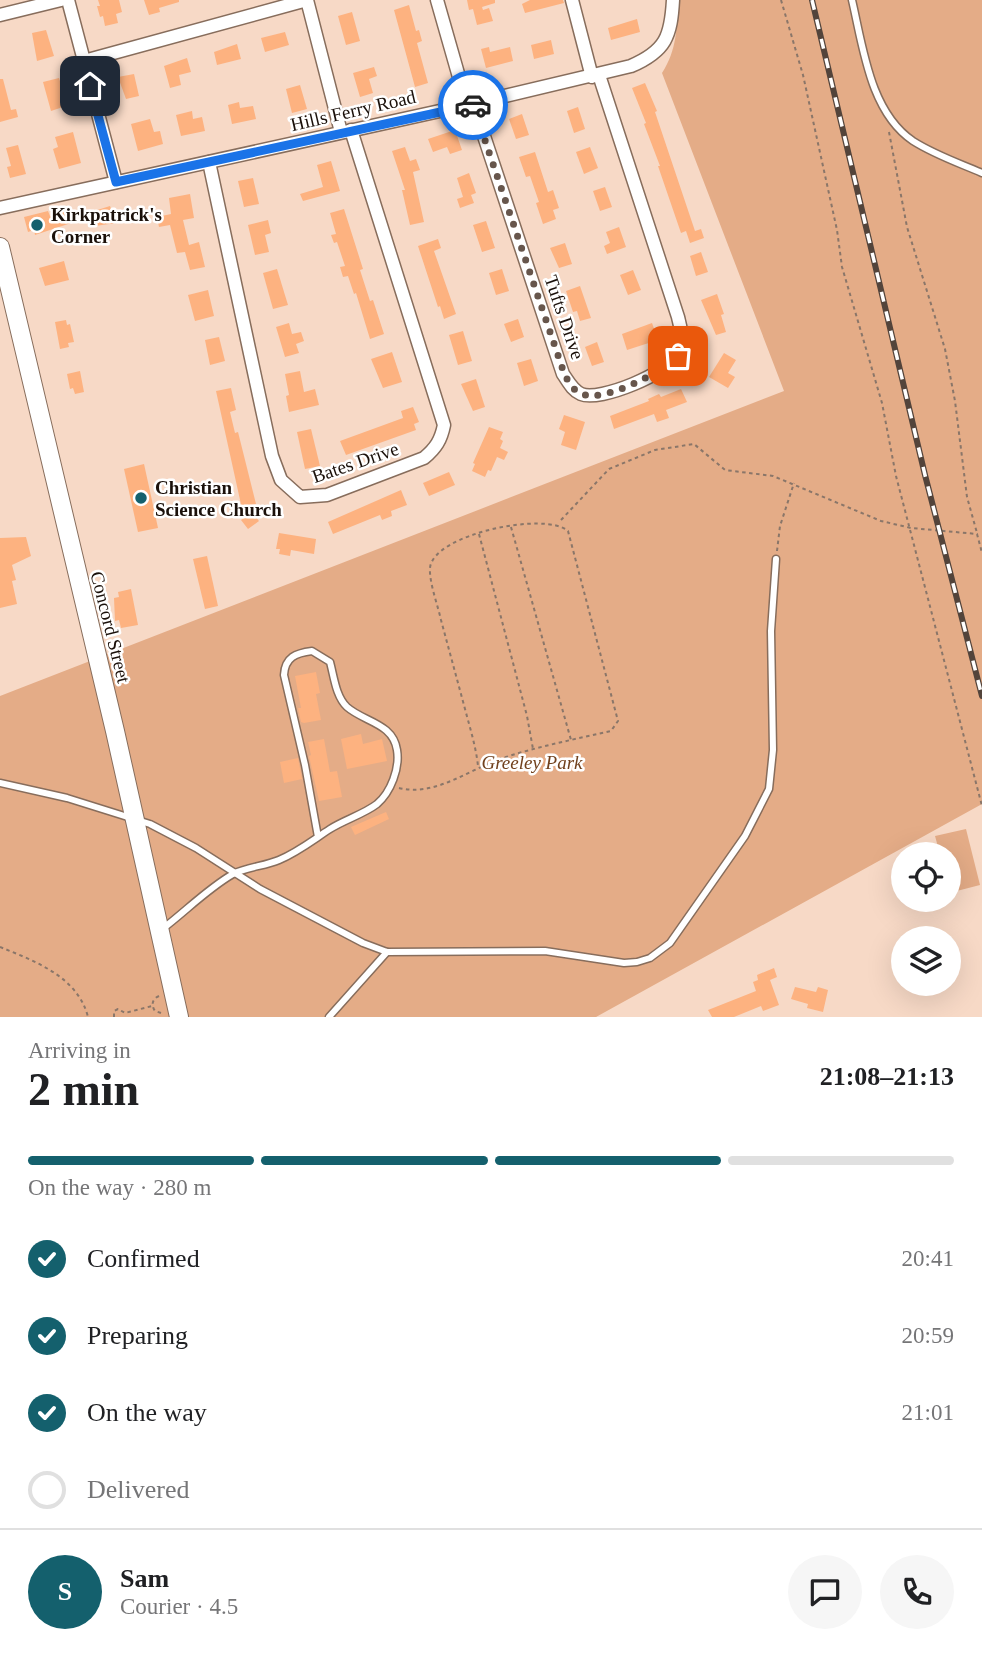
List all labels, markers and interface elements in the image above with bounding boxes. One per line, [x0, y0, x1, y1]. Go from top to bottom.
pin [60, 56, 120, 116]
icon: home [71, 67, 109, 105]
courier [438, 70, 508, 140]
street label: Hills Ferry Road [289, 86, 418, 135]
icon: car [454, 86, 492, 124]
place label: Kirkpatrick's Corner [51, 204, 162, 247]
marker: Kirkpatrick's Corner [29, 217, 45, 233]
street label: Tufts Drive [540, 272, 589, 362]
pin [648, 326, 708, 386]
icon: bag [659, 337, 697, 375]
street label: Bates Drive [309, 438, 401, 487]
place label: Christian Science Church [155, 477, 282, 520]
marker: Christian Science Church [133, 490, 149, 506]
street label: Concord Street [86, 569, 135, 686]
park label: Greeley Park [481, 752, 583, 773]
map controls [891, 842, 961, 996]
button: locate [891, 842, 961, 912]
button: layers [891, 926, 961, 996]
text: Arriving in [28, 1038, 131, 1063]
text: 21:08–21:13 [820, 1062, 954, 1091]
text: 2 min [28, 1064, 139, 1115]
text: On the way · 280 m [28, 1175, 211, 1200]
icon: check [28, 1240, 66, 1278]
text: Confirmed [87, 1244, 200, 1273]
text: 20:41 [902, 1246, 954, 1271]
icon: check [28, 1317, 66, 1355]
text: Preparing [87, 1321, 188, 1350]
text: 20:59 [902, 1323, 954, 1348]
icon: check [28, 1394, 66, 1432]
text: On the way [87, 1398, 207, 1427]
text: 21:01 [902, 1400, 954, 1425]
text: Delivered [87, 1475, 190, 1504]
button: chat [788, 1555, 862, 1629]
button: phone [880, 1555, 954, 1629]
text: Sam [120, 1564, 169, 1593]
text: S [58, 1577, 72, 1606]
text: Courier · 4.5 [120, 1594, 238, 1619]

